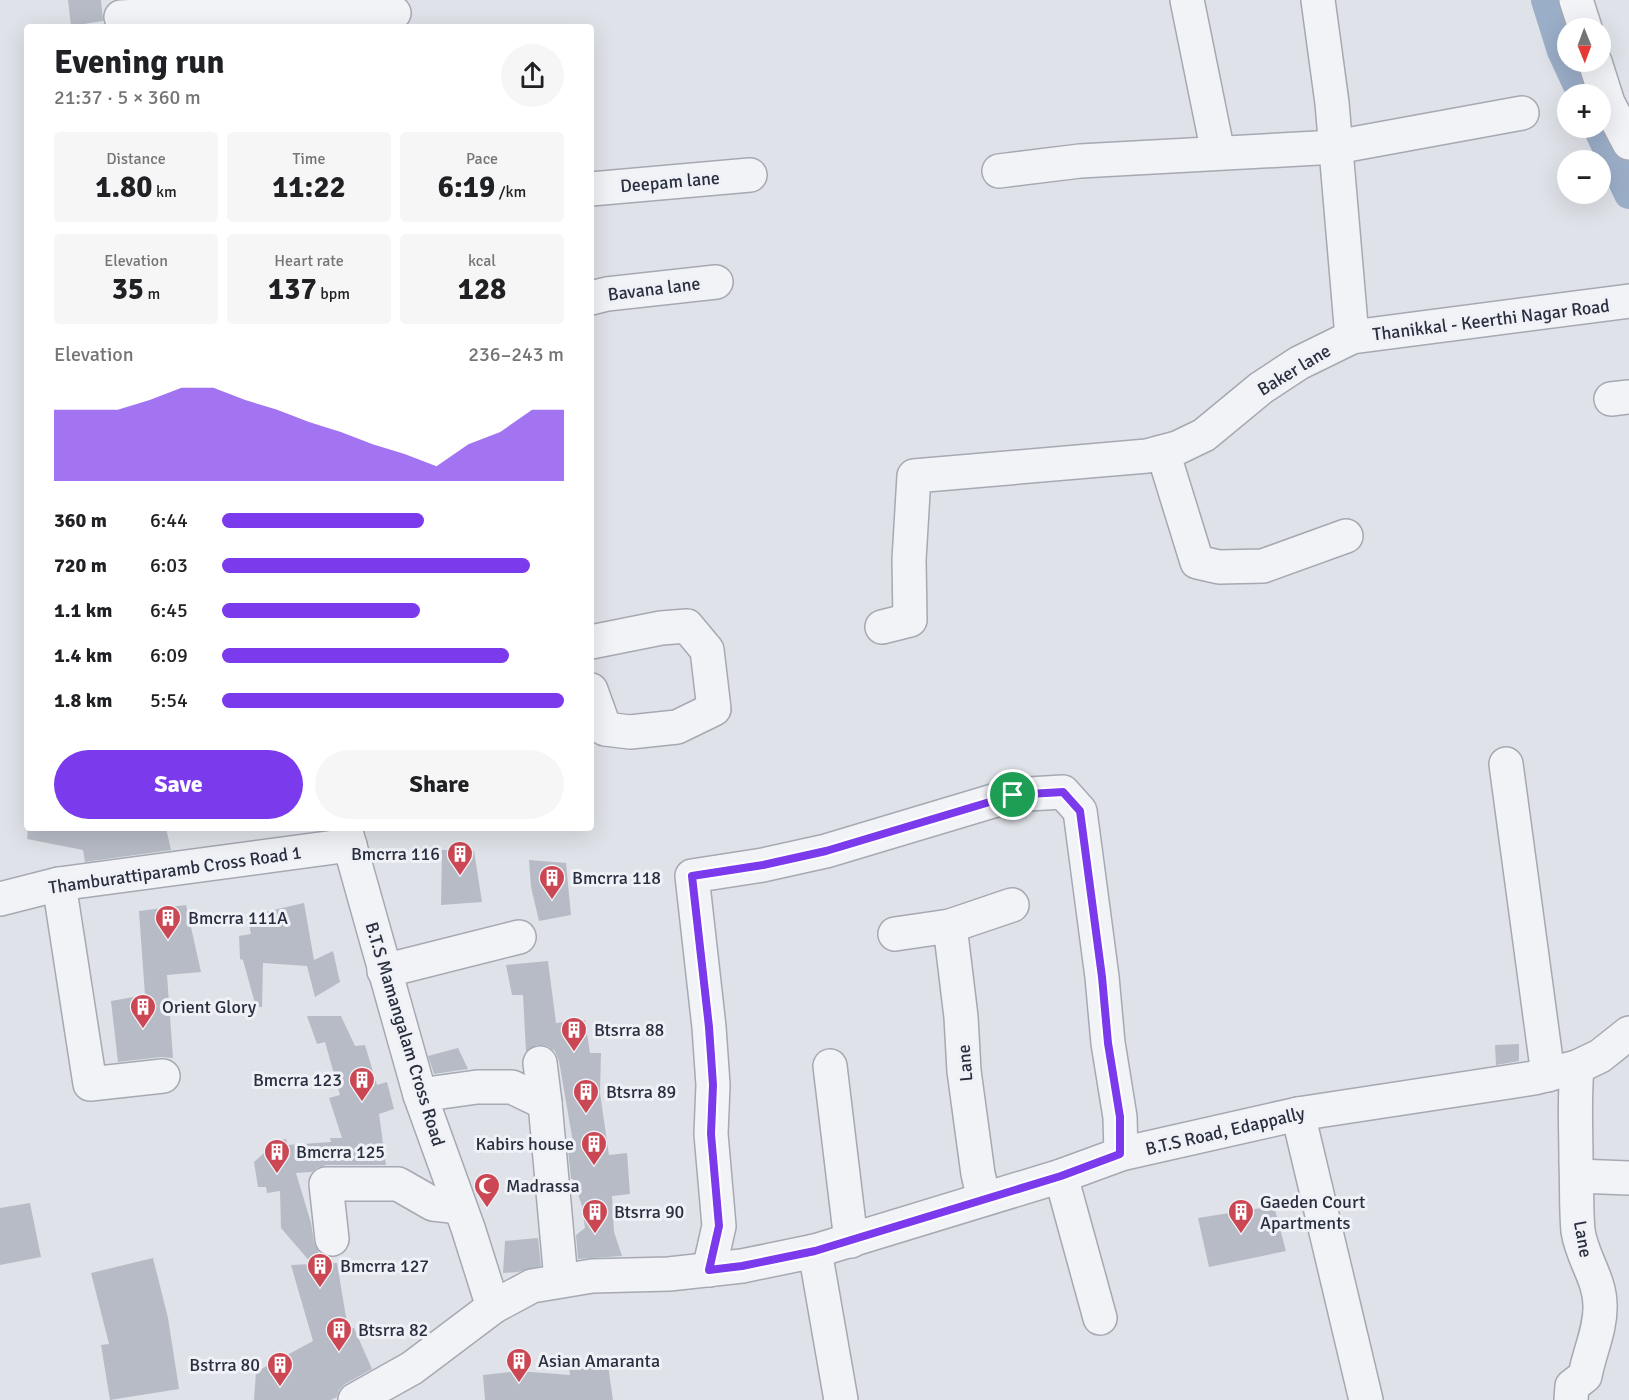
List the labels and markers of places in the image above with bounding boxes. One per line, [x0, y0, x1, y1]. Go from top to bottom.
pin [987, 769, 1038, 820]
building icon: Bmcrra 116 [445, 839, 475, 877]
place label: Bmcrra 116 [351, 843, 440, 865]
building icon: Bmcrra 118 [537, 863, 567, 901]
place label: Bmcrra 118 [572, 867, 661, 889]
building icon: Bmcrra 111A [153, 903, 183, 941]
place label: Bmcrra 111A [188, 907, 288, 929]
building icon: Orient Glory [128, 992, 158, 1030]
place label: Orient Glory [162, 996, 257, 1018]
building icon: Btsrra 88 [559, 1015, 589, 1053]
place label: Btsrra 88 [594, 1019, 664, 1041]
building icon: Bmcrra 123 [347, 1065, 377, 1103]
place label: Bmcrra 123 [253, 1069, 342, 1091]
building icon: Btsrra 89 [571, 1077, 601, 1115]
place label: Btsrra 89 [606, 1081, 676, 1103]
building icon: Kabirs house [579, 1129, 609, 1167]
place label: Kabirs house [475, 1133, 574, 1155]
building icon: Bmcrra 125 [262, 1137, 292, 1175]
place label: Bmcrra 125 [296, 1141, 385, 1163]
mosque icon: Madrassa [472, 1171, 502, 1209]
place label: Madrassa [506, 1175, 580, 1197]
place label: Gaeden Court Apartments [1260, 1191, 1365, 1234]
building icon: Btsrra 90 [580, 1197, 610, 1235]
building icon: Gaeden Court Apartments [1226, 1197, 1256, 1235]
place label: Btsrra 90 [614, 1201, 684, 1223]
building icon: Bmcrra 127 [305, 1251, 335, 1289]
place label: Bmcrra 127 [340, 1255, 429, 1277]
building icon: Btsrra 82 [324, 1315, 354, 1353]
place label: Btsrra 82 [358, 1319, 428, 1341]
building icon: Asian Amaranta [504, 1346, 534, 1384]
building icon: Bstrra 80 [265, 1350, 295, 1388]
place label: Asian Amaranta [538, 1350, 660, 1372]
place label: Bstrra 80 [189, 1354, 260, 1376]

